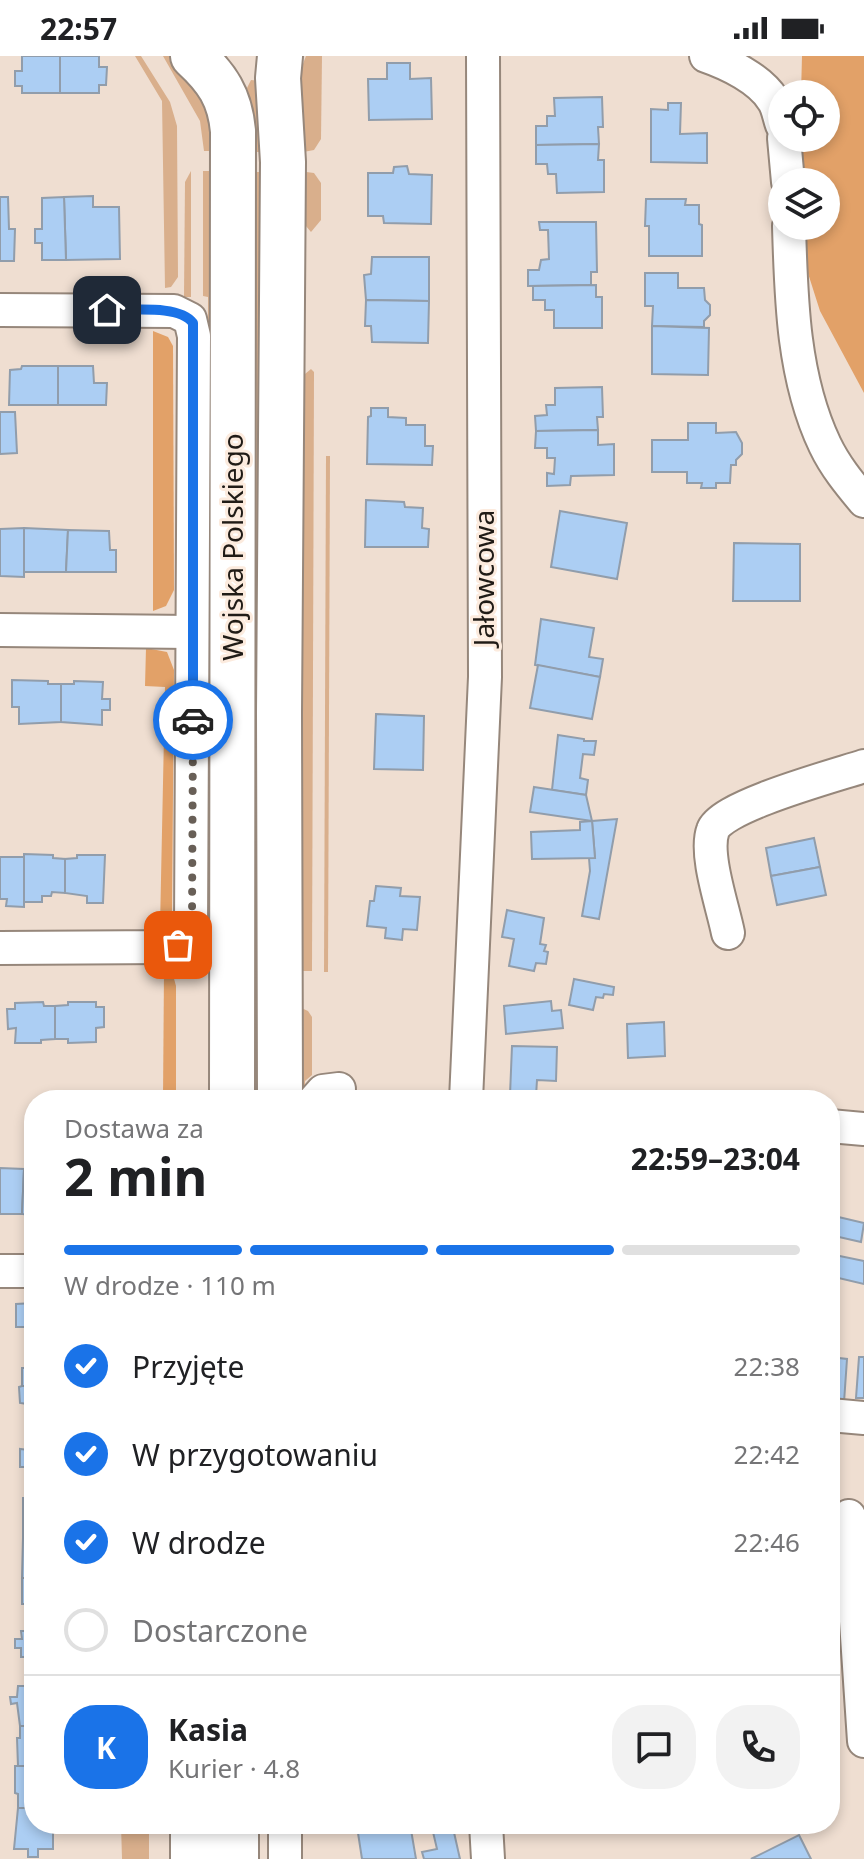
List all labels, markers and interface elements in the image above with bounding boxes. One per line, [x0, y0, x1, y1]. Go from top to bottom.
text: 22:57 [40, 8, 117, 49]
map controls [768, 80, 840, 240]
button: locate [768, 80, 840, 152]
button: layers [768, 168, 840, 240]
pin [73, 276, 141, 344]
icon: home [85, 288, 129, 332]
street label: Wojska Polskiego [213, 433, 251, 661]
street label: Jałowcowa [464, 510, 502, 649]
courier [153, 680, 233, 760]
icon: car [171, 698, 215, 742]
pin [144, 911, 212, 979]
icon: bag [156, 923, 200, 967]
text: Dostawa za [64, 1110, 204, 1146]
text: 22:59–23:04 [631, 1138, 800, 1179]
text: 2 min [64, 1140, 207, 1211]
text: W drodze · 110 m [64, 1267, 276, 1303]
icon: check [64, 1344, 108, 1388]
text: Przyjęte [132, 1346, 244, 1387]
text: 22:38 [734, 1348, 800, 1384]
icon: check [64, 1432, 108, 1476]
text: W przygotowaniu [132, 1434, 378, 1475]
text: 22:42 [734, 1436, 800, 1472]
icon: check [64, 1520, 108, 1564]
text: W drodze [132, 1522, 266, 1563]
text: 22:46 [734, 1524, 800, 1560]
text: Dostarczone [132, 1610, 308, 1651]
button: chat [612, 1705, 696, 1789]
button: phone [716, 1705, 800, 1789]
text: Kasia [168, 1709, 248, 1750]
text: K [96, 1727, 116, 1768]
text: Kurier · 4.8 [168, 1750, 300, 1786]

